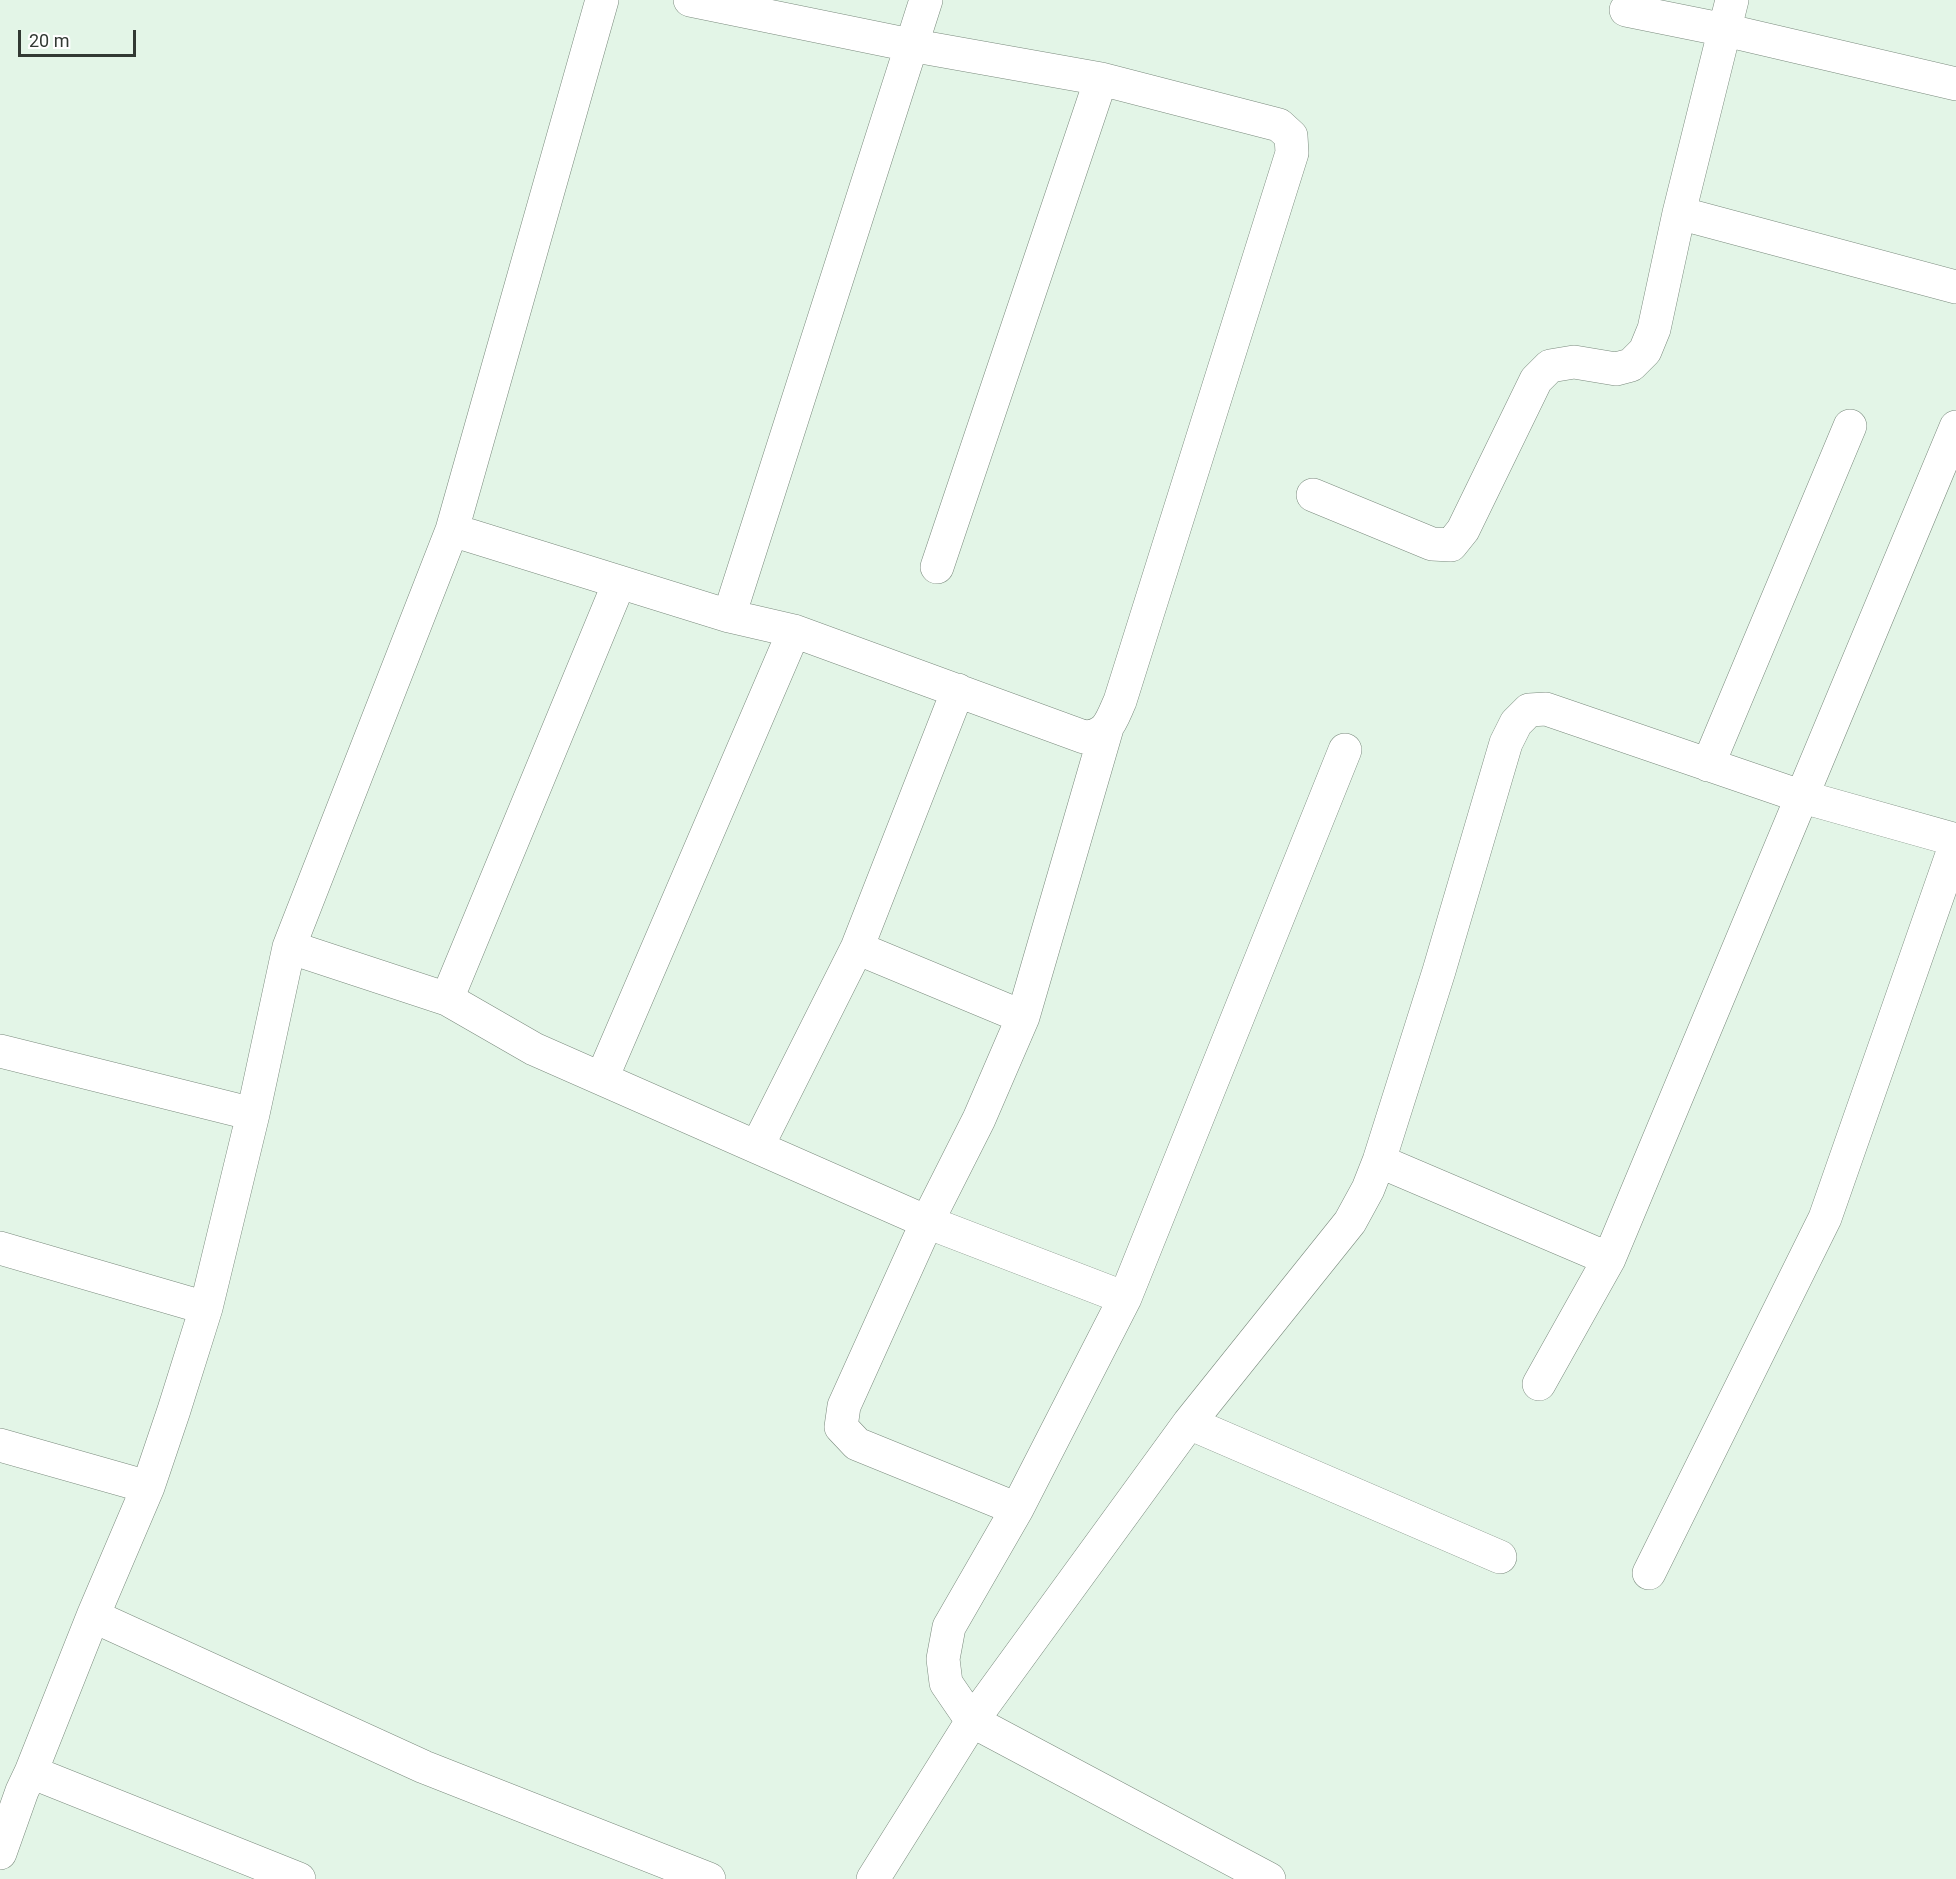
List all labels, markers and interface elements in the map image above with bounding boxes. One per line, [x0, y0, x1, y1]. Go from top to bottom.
scale bar [21, 18, 140, 56]
text: 20 m [29, 30, 69, 51]

